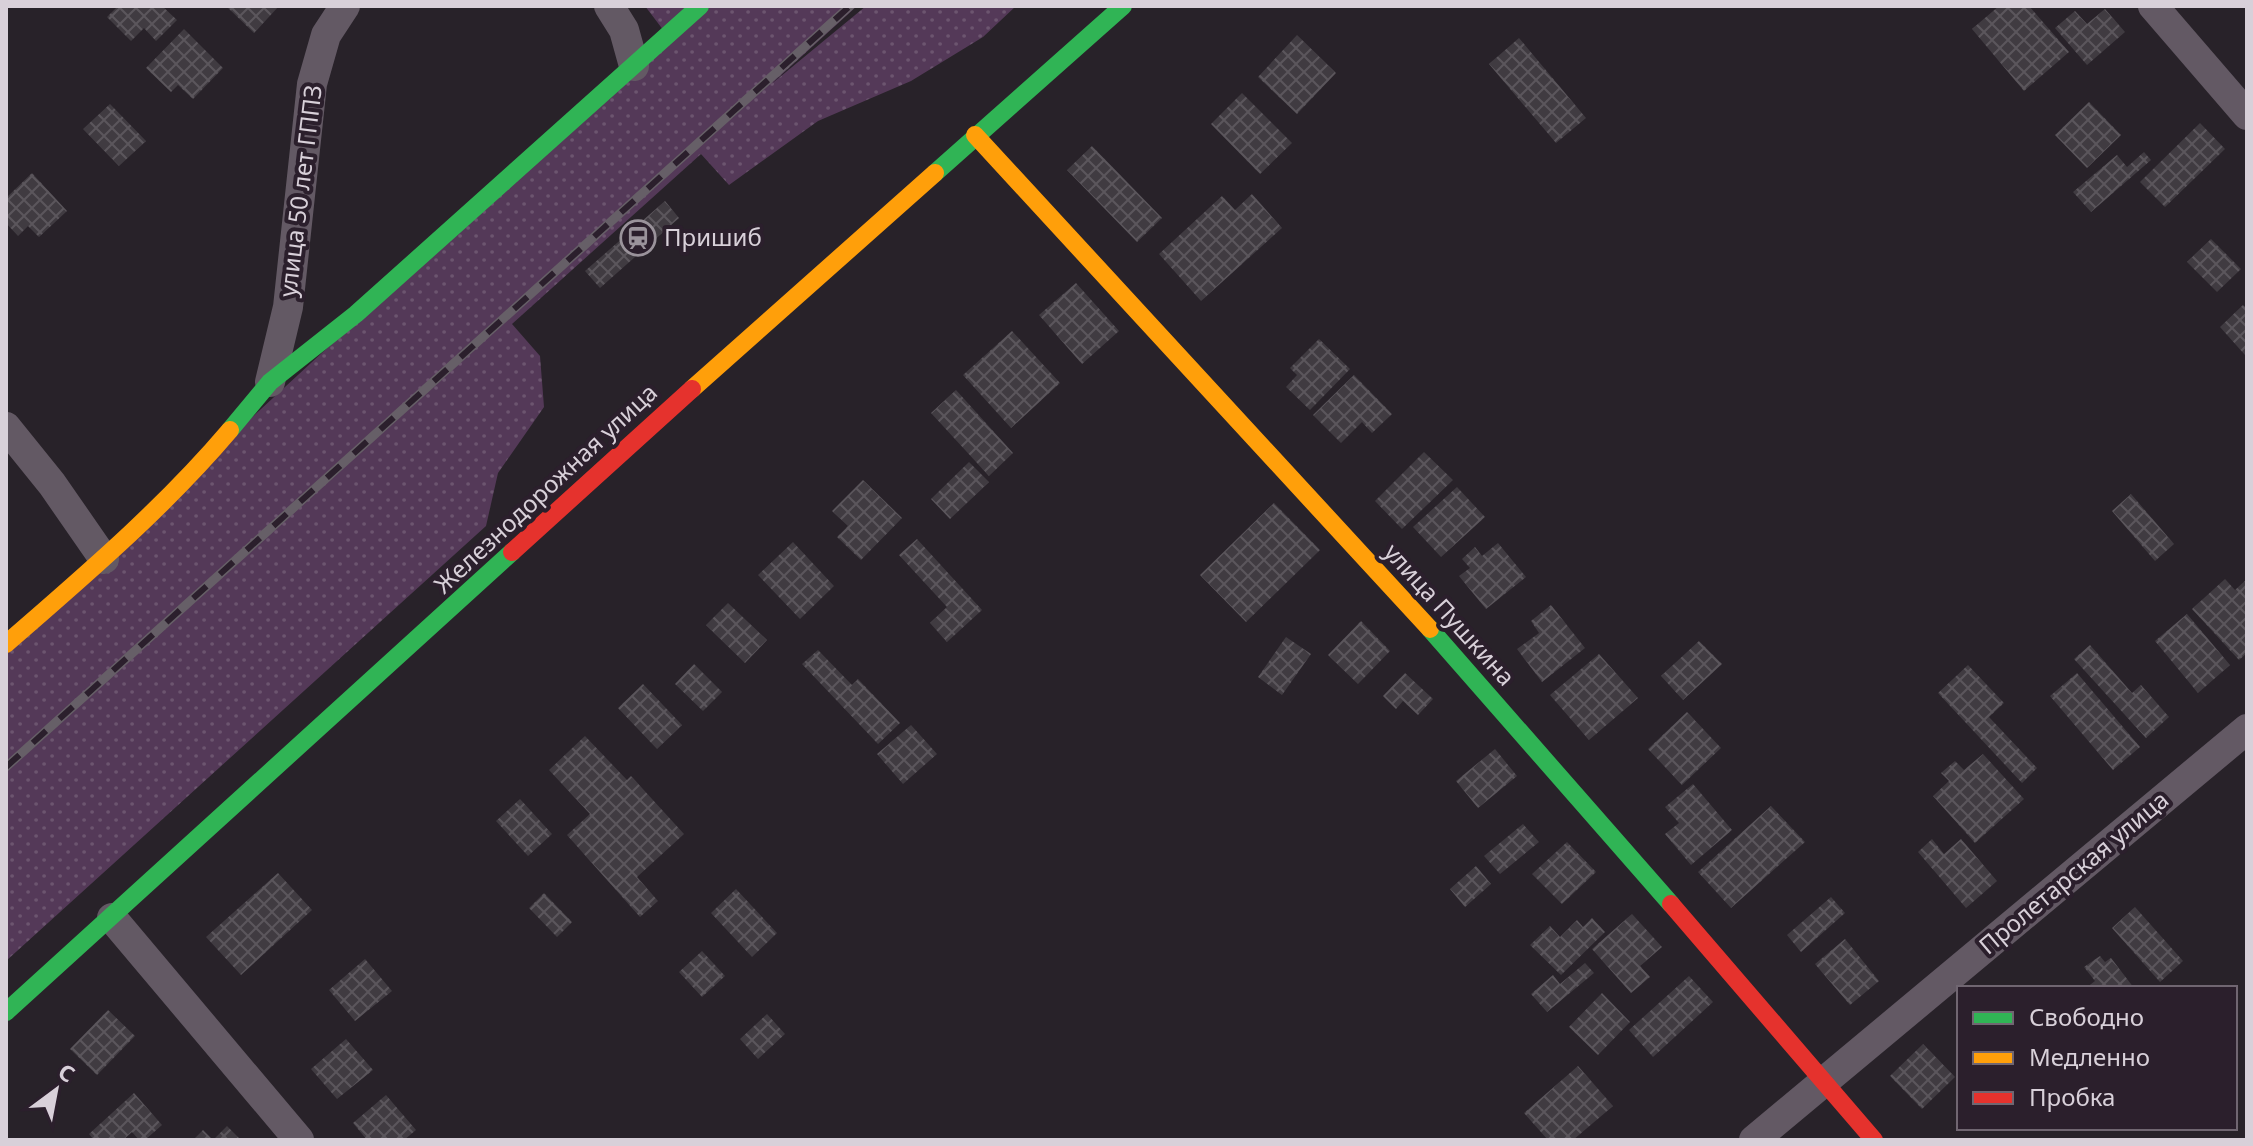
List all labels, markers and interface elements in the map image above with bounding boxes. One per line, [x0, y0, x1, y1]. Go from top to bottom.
street label: улица 50 лет ГППЗ [270, 83, 329, 299]
station icon: Пришиб [619, 219, 657, 257]
place label: Пришиб [664, 220, 762, 253]
street label: Железнодорожная улица [426, 376, 664, 600]
street label: улица Пушкина [1377, 536, 1523, 692]
street label: Пролетарская улица [1971, 783, 2175, 961]
legend [1957, 986, 2237, 1130]
text: Свободно [2029, 1000, 2144, 1033]
text: Медленно [2029, 1040, 2150, 1073]
north arrow [16, 1050, 96, 1130]
text: С [53, 1056, 81, 1089]
text: Пробка [2029, 1080, 2115, 1113]

